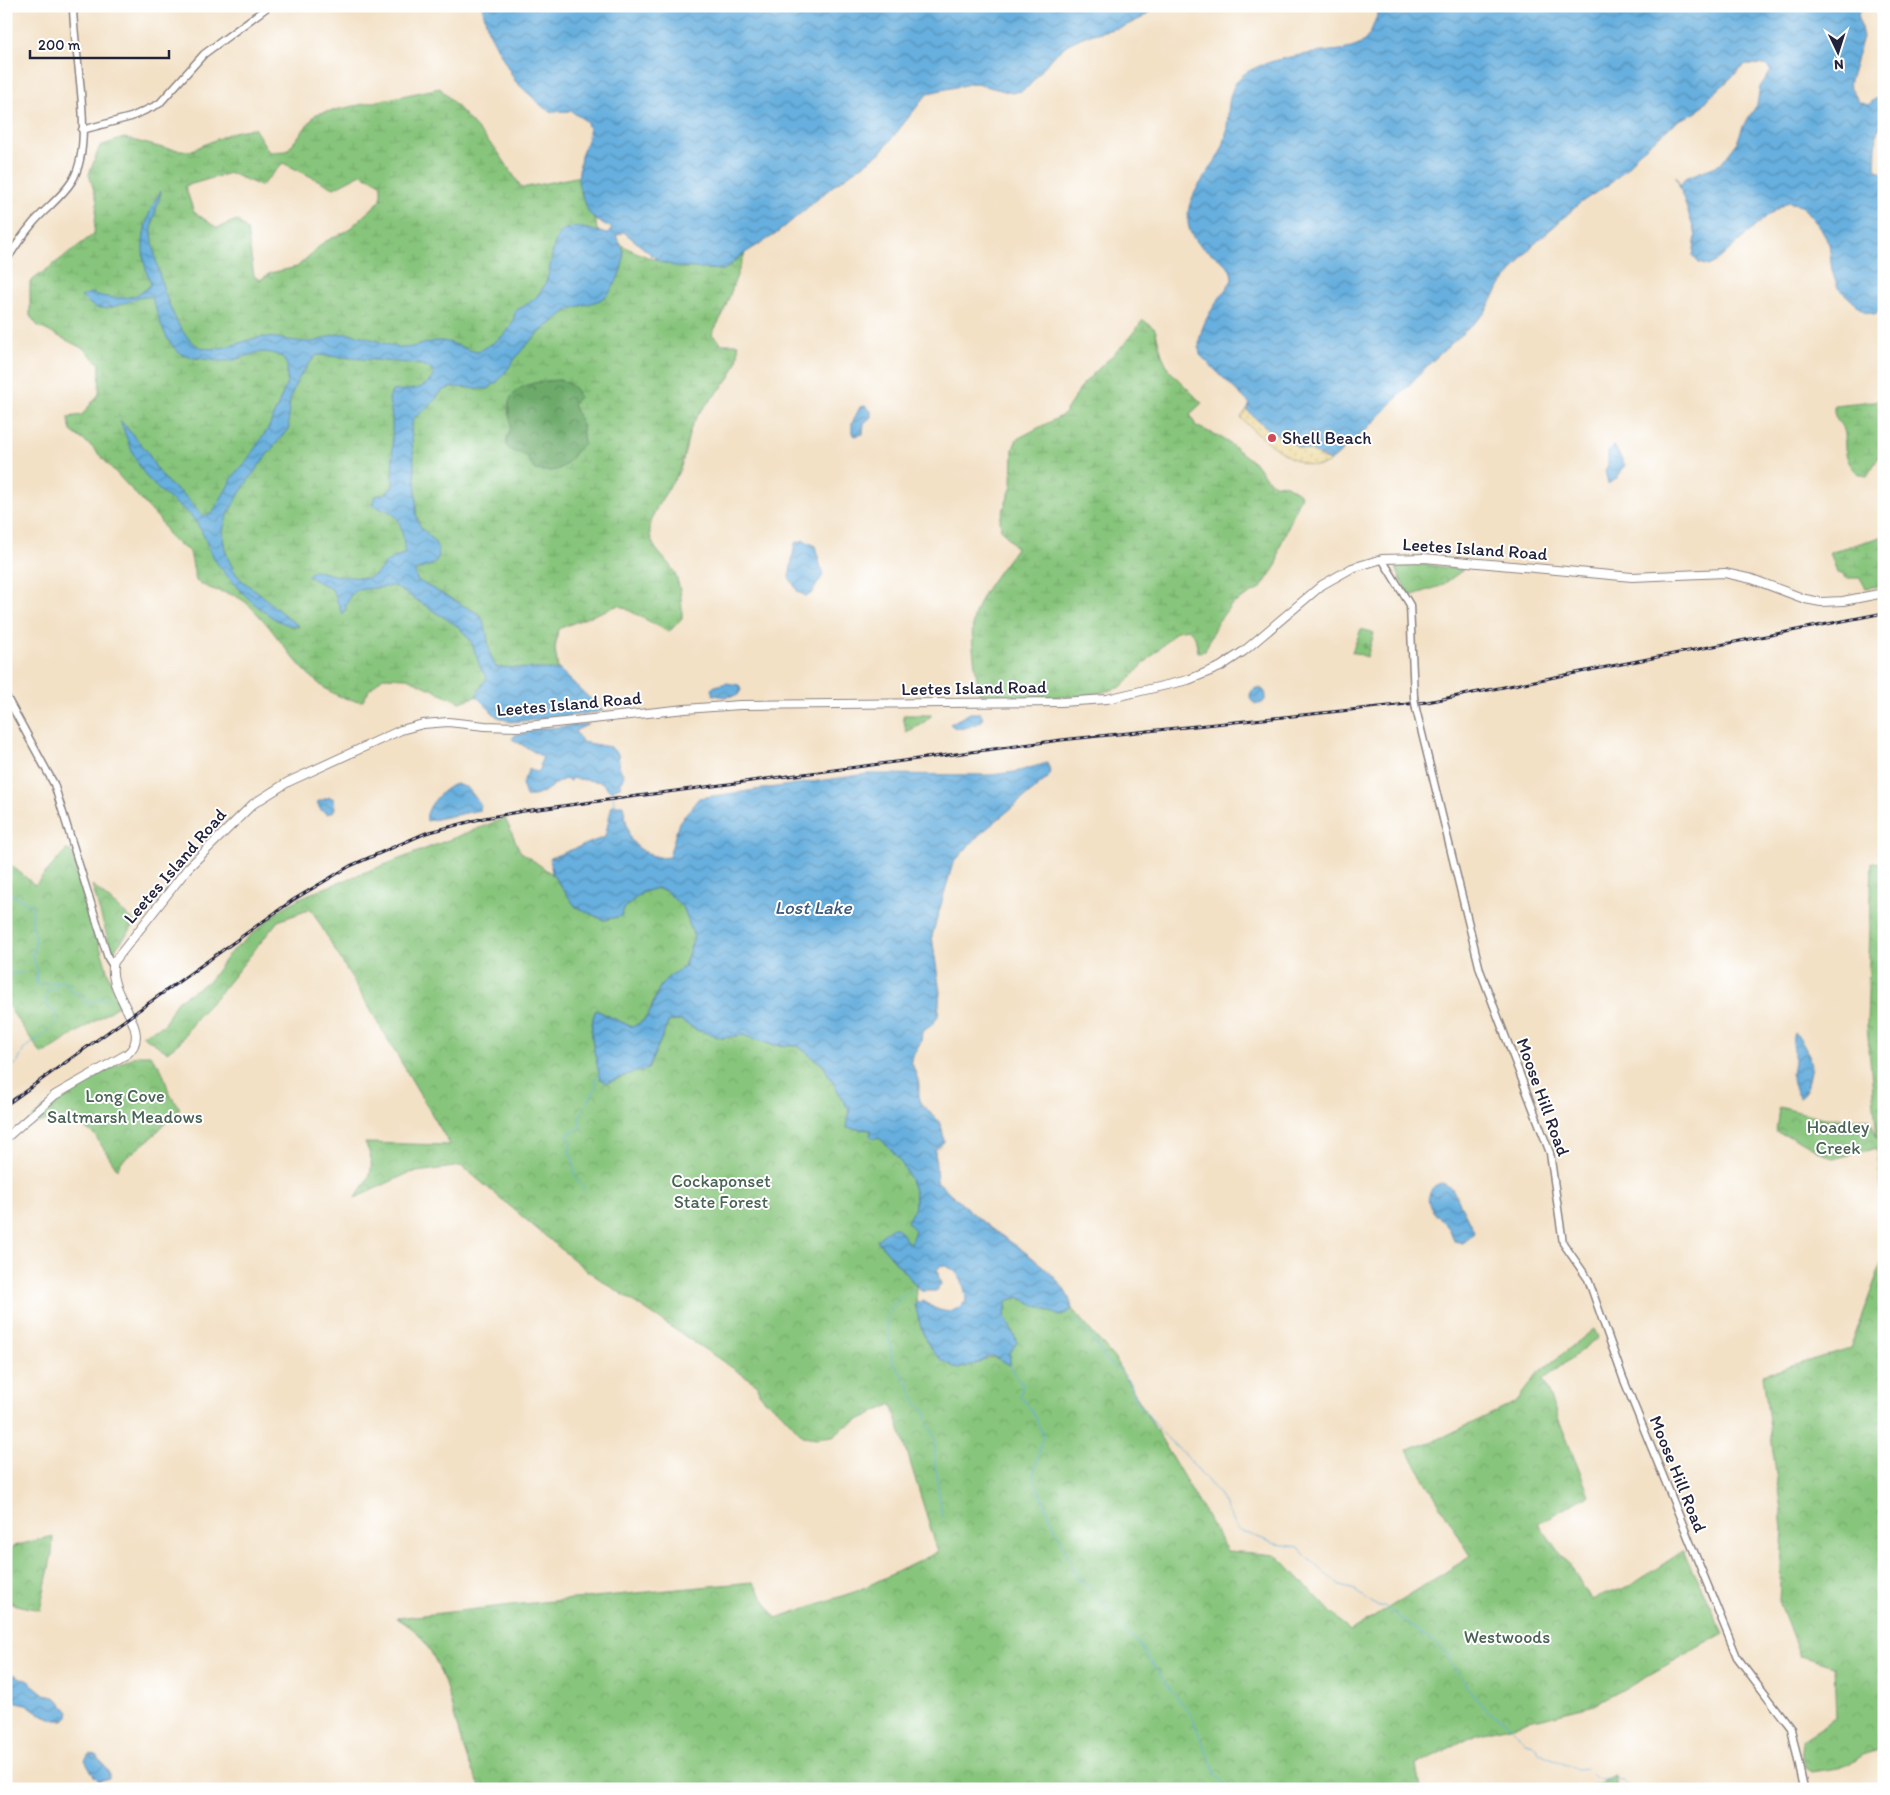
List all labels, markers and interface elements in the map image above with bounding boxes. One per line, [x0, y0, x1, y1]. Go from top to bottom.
scale bar [30, 28, 169, 60]
north arrow [1812, 28, 1862, 78]
text: 200 m [38, 36, 81, 54]
text: N [1834, 56, 1844, 73]
place label: Shell Beach [1282, 427, 1372, 449]
marker: Shell Beach [1266, 432, 1278, 444]
street label: Leetes Island Road [1402, 533, 1549, 565]
street label: Leetes Island Road [901, 676, 1047, 700]
street label: Leetes Island Road [495, 687, 643, 721]
street label: Leetes Island Road [119, 804, 231, 928]
water label: Lost Lake [774, 896, 852, 919]
street label: Moose Hill Road [1511, 1035, 1575, 1159]
park label: Long Cove Saltmarsh Meadows [47, 1085, 203, 1128]
park label: Hoadley Creek [1807, 1116, 1870, 1159]
park label: Cockaponset State Forest [671, 1170, 771, 1213]
street label: Moose Hill Road [1645, 1412, 1711, 1536]
park label: Westwoods [1464, 1626, 1550, 1648]

